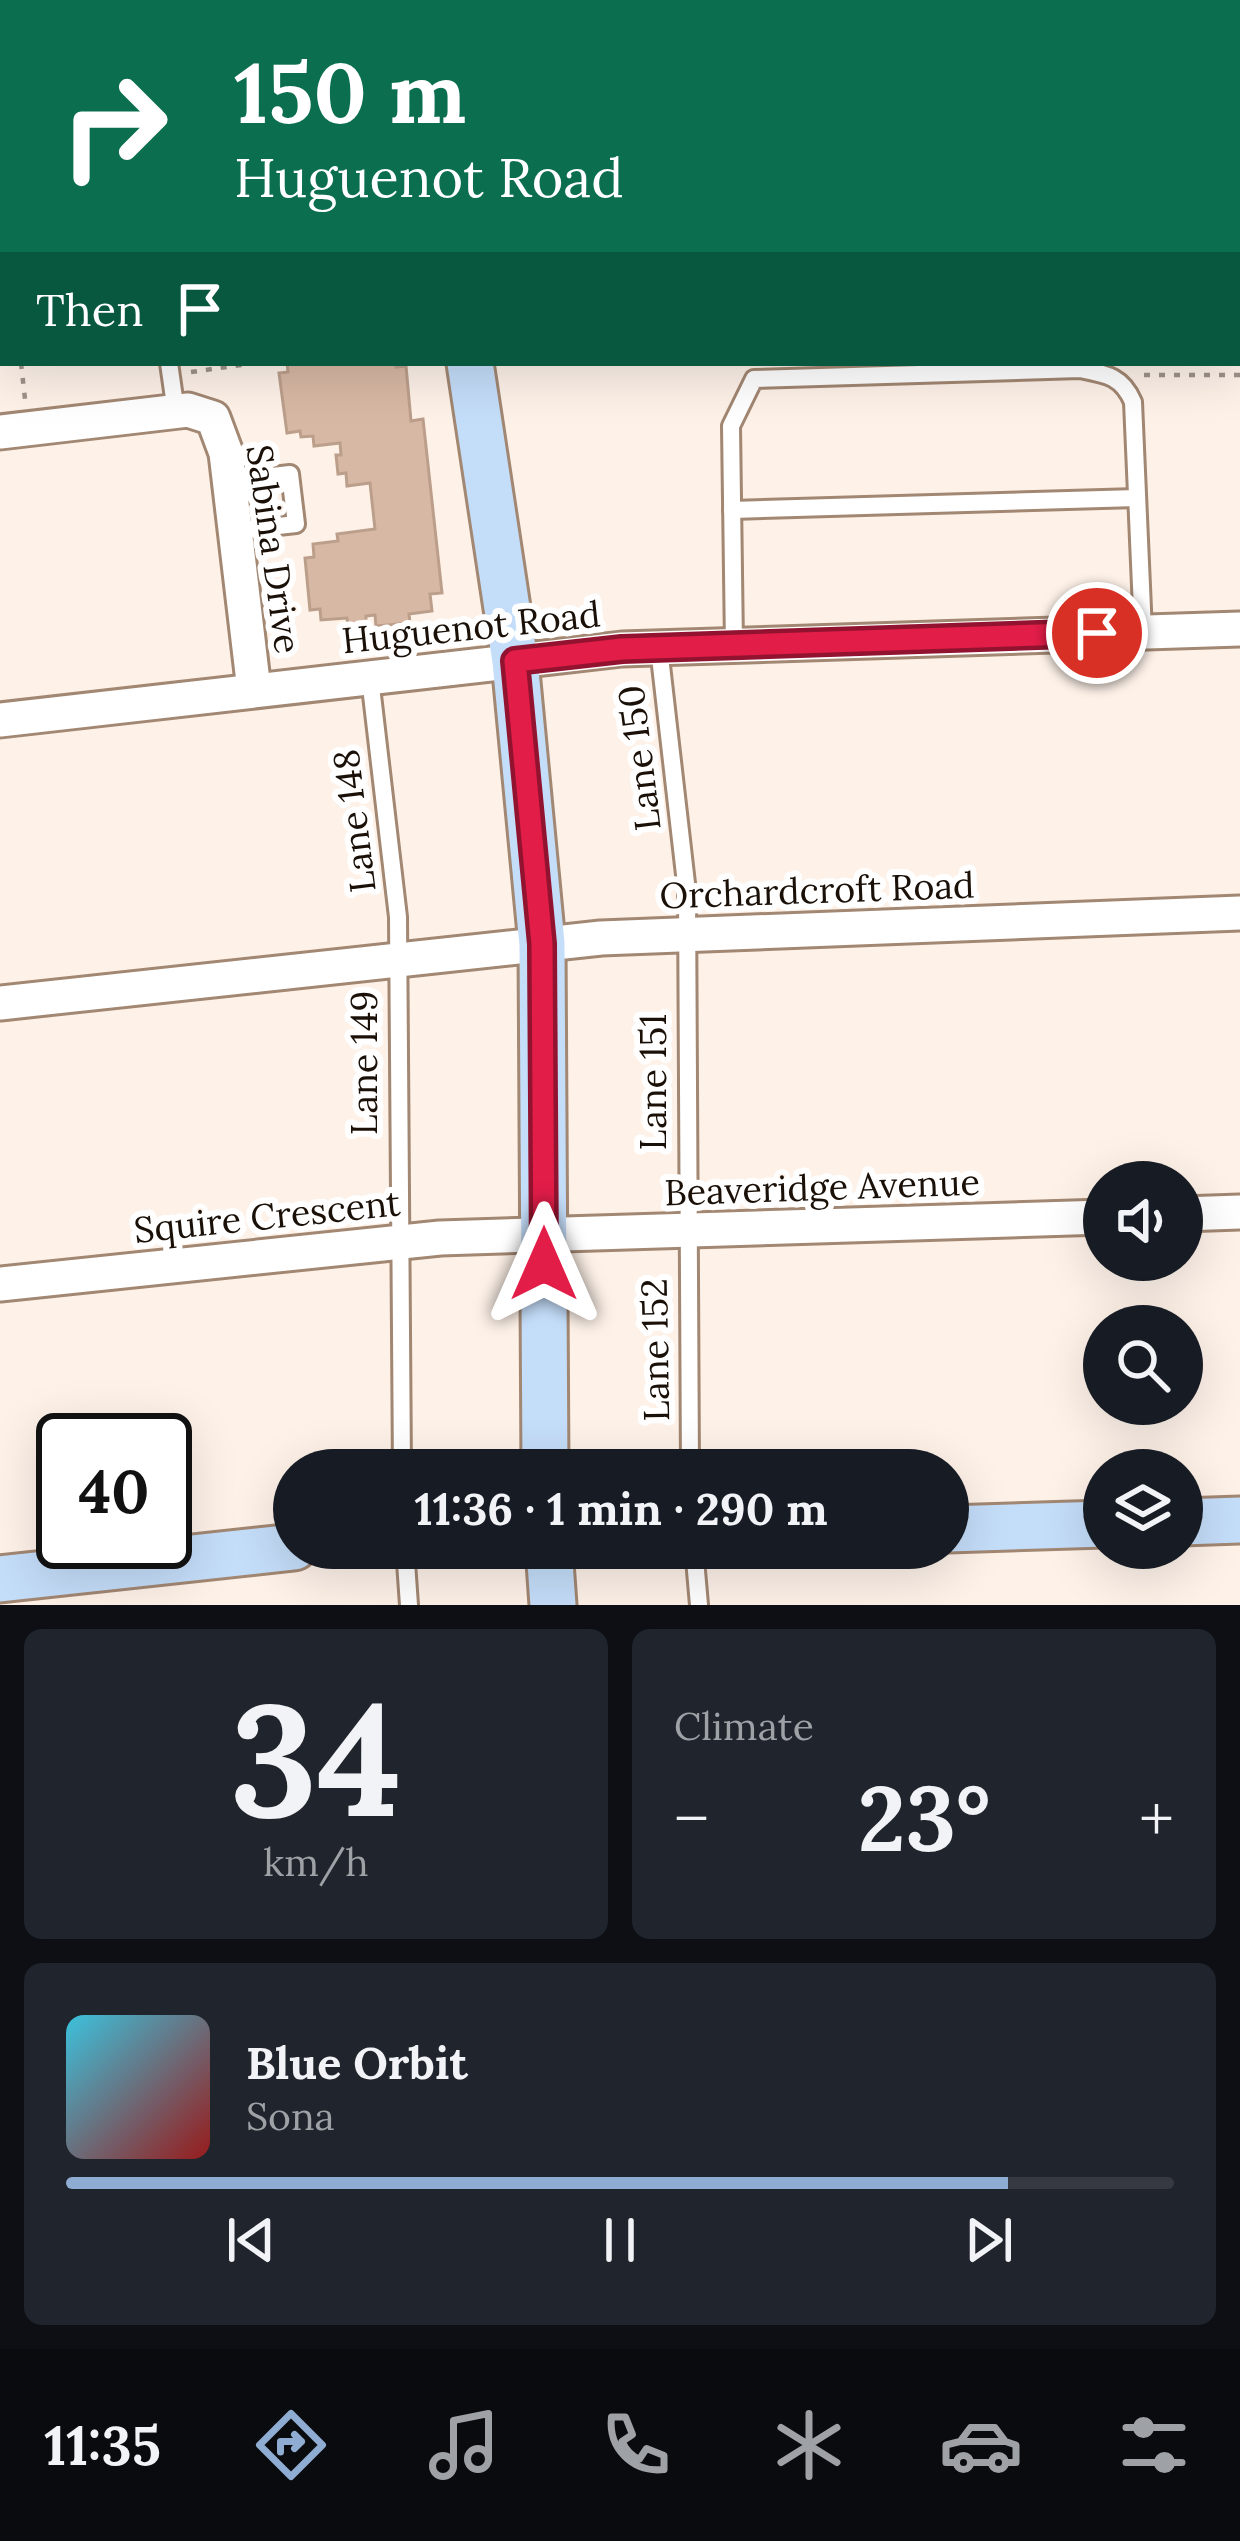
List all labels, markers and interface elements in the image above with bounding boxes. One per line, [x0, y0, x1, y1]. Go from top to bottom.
text: 150 m [234, 38, 466, 146]
icon: right [36, 48, 192, 204]
text: Huguenot Road [234, 143, 623, 212]
icon: arrive [167, 276, 233, 342]
text: Then [36, 281, 143, 338]
street label: Sabina Drive [237, 442, 311, 656]
pin [1046, 582, 1148, 684]
street label: Huguenot Road [339, 591, 603, 663]
icon: arrive [1064, 600, 1130, 666]
street label: Lane 150 [607, 683, 671, 833]
street label: Lane 148 [322, 747, 386, 895]
street label: Orchardcroft Road [659, 862, 975, 918]
street label: Lane 149 [341, 991, 387, 1135]
street label: Lane 151 [630, 1014, 676, 1150]
street label: Beaveridge Avenue [663, 1159, 981, 1215]
map controls [1083, 1161, 1203, 1569]
button: sound [1083, 1161, 1203, 1281]
street label: Squire Crescent [131, 1179, 403, 1253]
position arrow [481, 1201, 607, 1327]
street label: Lane 152 [631, 1278, 679, 1422]
button: search [1083, 1305, 1203, 1425]
speed limit sign: 40 [36, 1413, 192, 1569]
button: layers [1083, 1449, 1203, 1569]
text: 11:36 · 1 min · 290 m [414, 1480, 828, 1537]
text: 34 [230, 1659, 402, 1859]
text: Climate [674, 1701, 814, 1751]
text: 23° [858, 1760, 990, 1876]
text: − [674, 1776, 709, 1860]
text: + [1139, 1776, 1174, 1860]
text: km/h [263, 1837, 369, 1887]
text: Blue Orbit [246, 2034, 468, 2091]
text: Sona [246, 2091, 335, 2141]
icon: previous [218, 2207, 284, 2273]
icon: pause [587, 2207, 653, 2273]
icon: next [956, 2207, 1022, 2273]
icon: directions [249, 2403, 333, 2487]
icon: music [422, 2403, 506, 2487]
icon: phone [594, 2403, 678, 2487]
icon: climate [767, 2403, 851, 2487]
icon: car [939, 2403, 1023, 2487]
icon: filters [1112, 2403, 1196, 2487]
text: 11:35 [44, 2411, 161, 2480]

